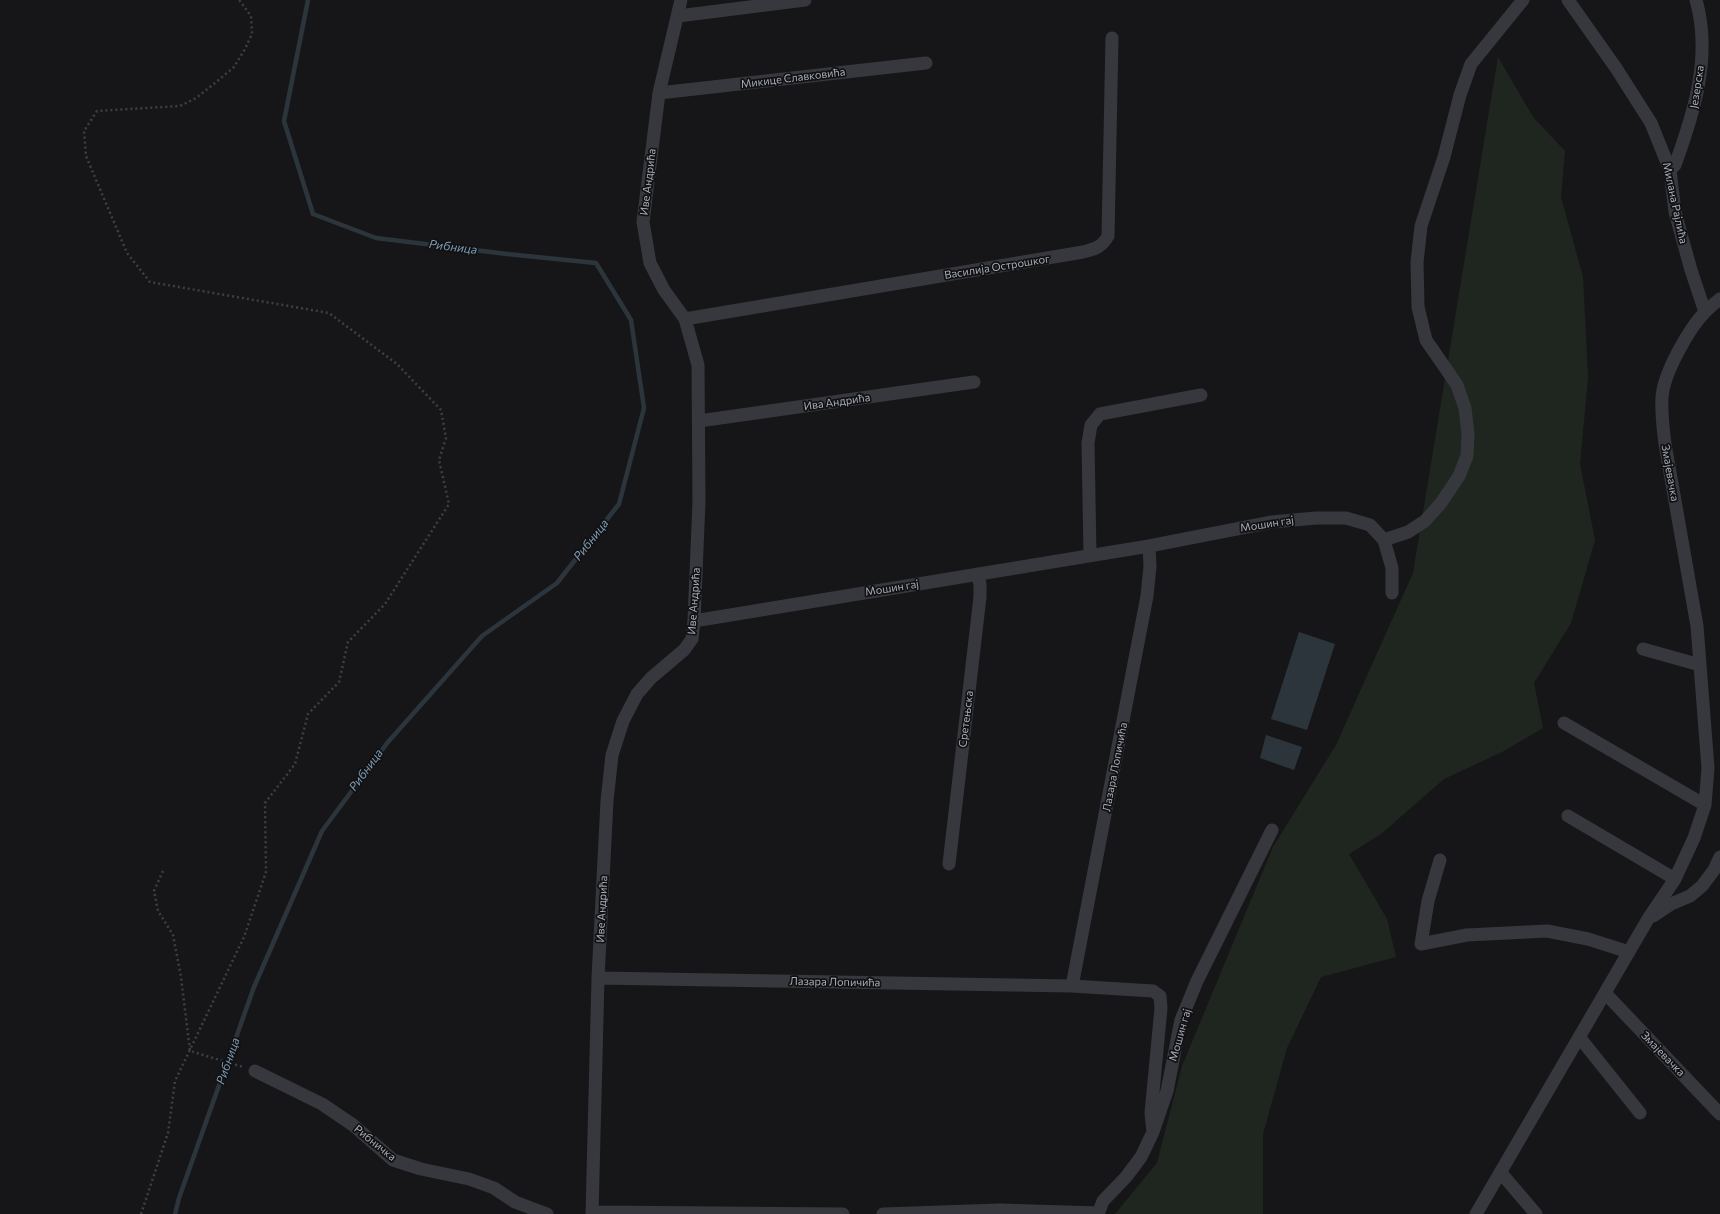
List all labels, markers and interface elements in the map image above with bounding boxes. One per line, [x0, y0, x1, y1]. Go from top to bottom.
street label: Језерска [1687, 64, 1707, 110]
street label: Микице Славковића [740, 65, 846, 91]
street label: Иве Андрића [637, 148, 659, 216]
street label: Милана Рајлића [1660, 161, 1690, 245]
water label: Рибница [428, 237, 478, 257]
street label: Василија Острошког [943, 252, 1051, 282]
street label: Ива Андрића [803, 391, 871, 413]
street label: Змајевачка [1659, 444, 1681, 502]
street label: Мошин гај [1239, 513, 1295, 535]
water label: Рибница [570, 516, 612, 564]
street label: Иве Андрића [685, 567, 703, 635]
street label: Мошин гај [864, 577, 920, 599]
street label: Сретењска [956, 690, 976, 748]
street label: Лазара Лопичића [1100, 721, 1130, 813]
water label: Рибница [346, 746, 386, 794]
street label: Иве Андрића [594, 875, 610, 943]
street label: Лазара Лопичића [790, 975, 880, 989]
street label: Мошин гај [1166, 1007, 1194, 1063]
street label: Змајевачка [1638, 1029, 1688, 1079]
water label: Рибница [213, 1036, 243, 1086]
street label: Рибничка [351, 1122, 399, 1164]

